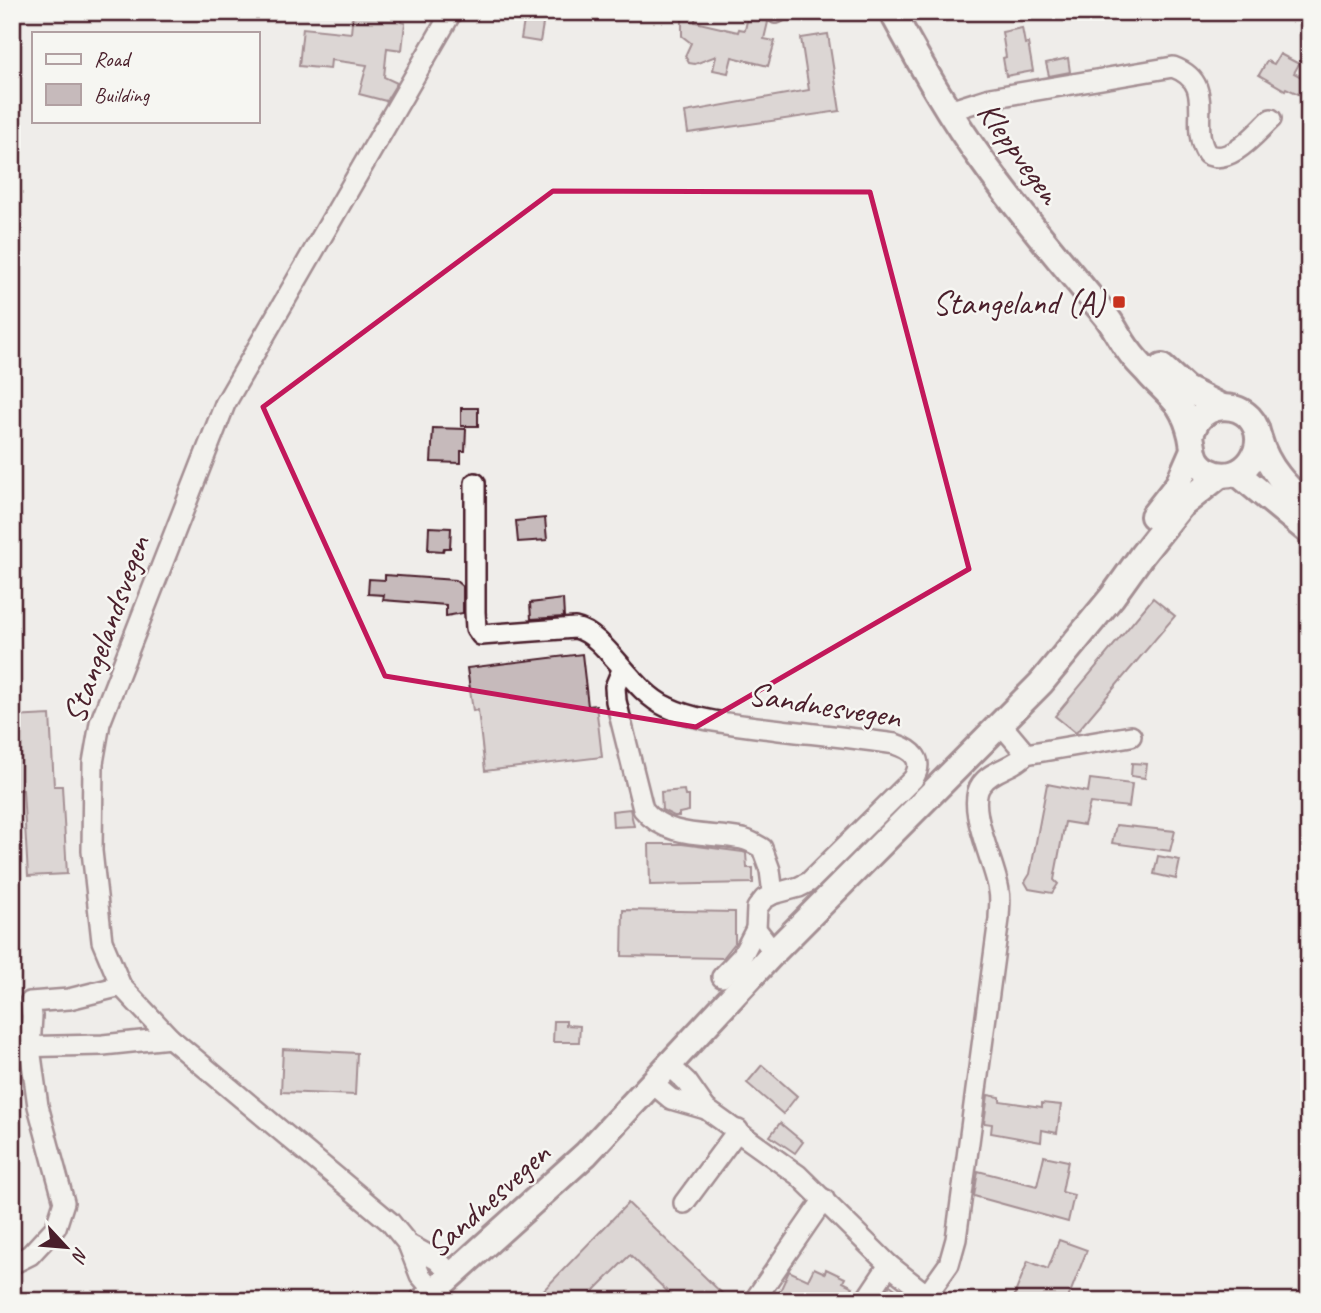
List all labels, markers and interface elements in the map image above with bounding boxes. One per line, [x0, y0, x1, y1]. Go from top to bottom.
legend [32, 32, 259, 122]
text: Road [94, 46, 133, 72]
text: Building [94, 82, 151, 108]
street label: Kleppvegen [968, 93, 1072, 214]
place label: Stangeland (A) [932, 282, 1107, 324]
marker: Stangeland (A) [1111, 294, 1127, 310]
street label: Stangelandsvegen [53, 529, 160, 729]
street label: Sandnesvegen [746, 672, 905, 738]
street label: Sandnesvegen [416, 1132, 560, 1267]
north arrow [32, 1212, 102, 1282]
text: N [66, 1243, 94, 1267]

